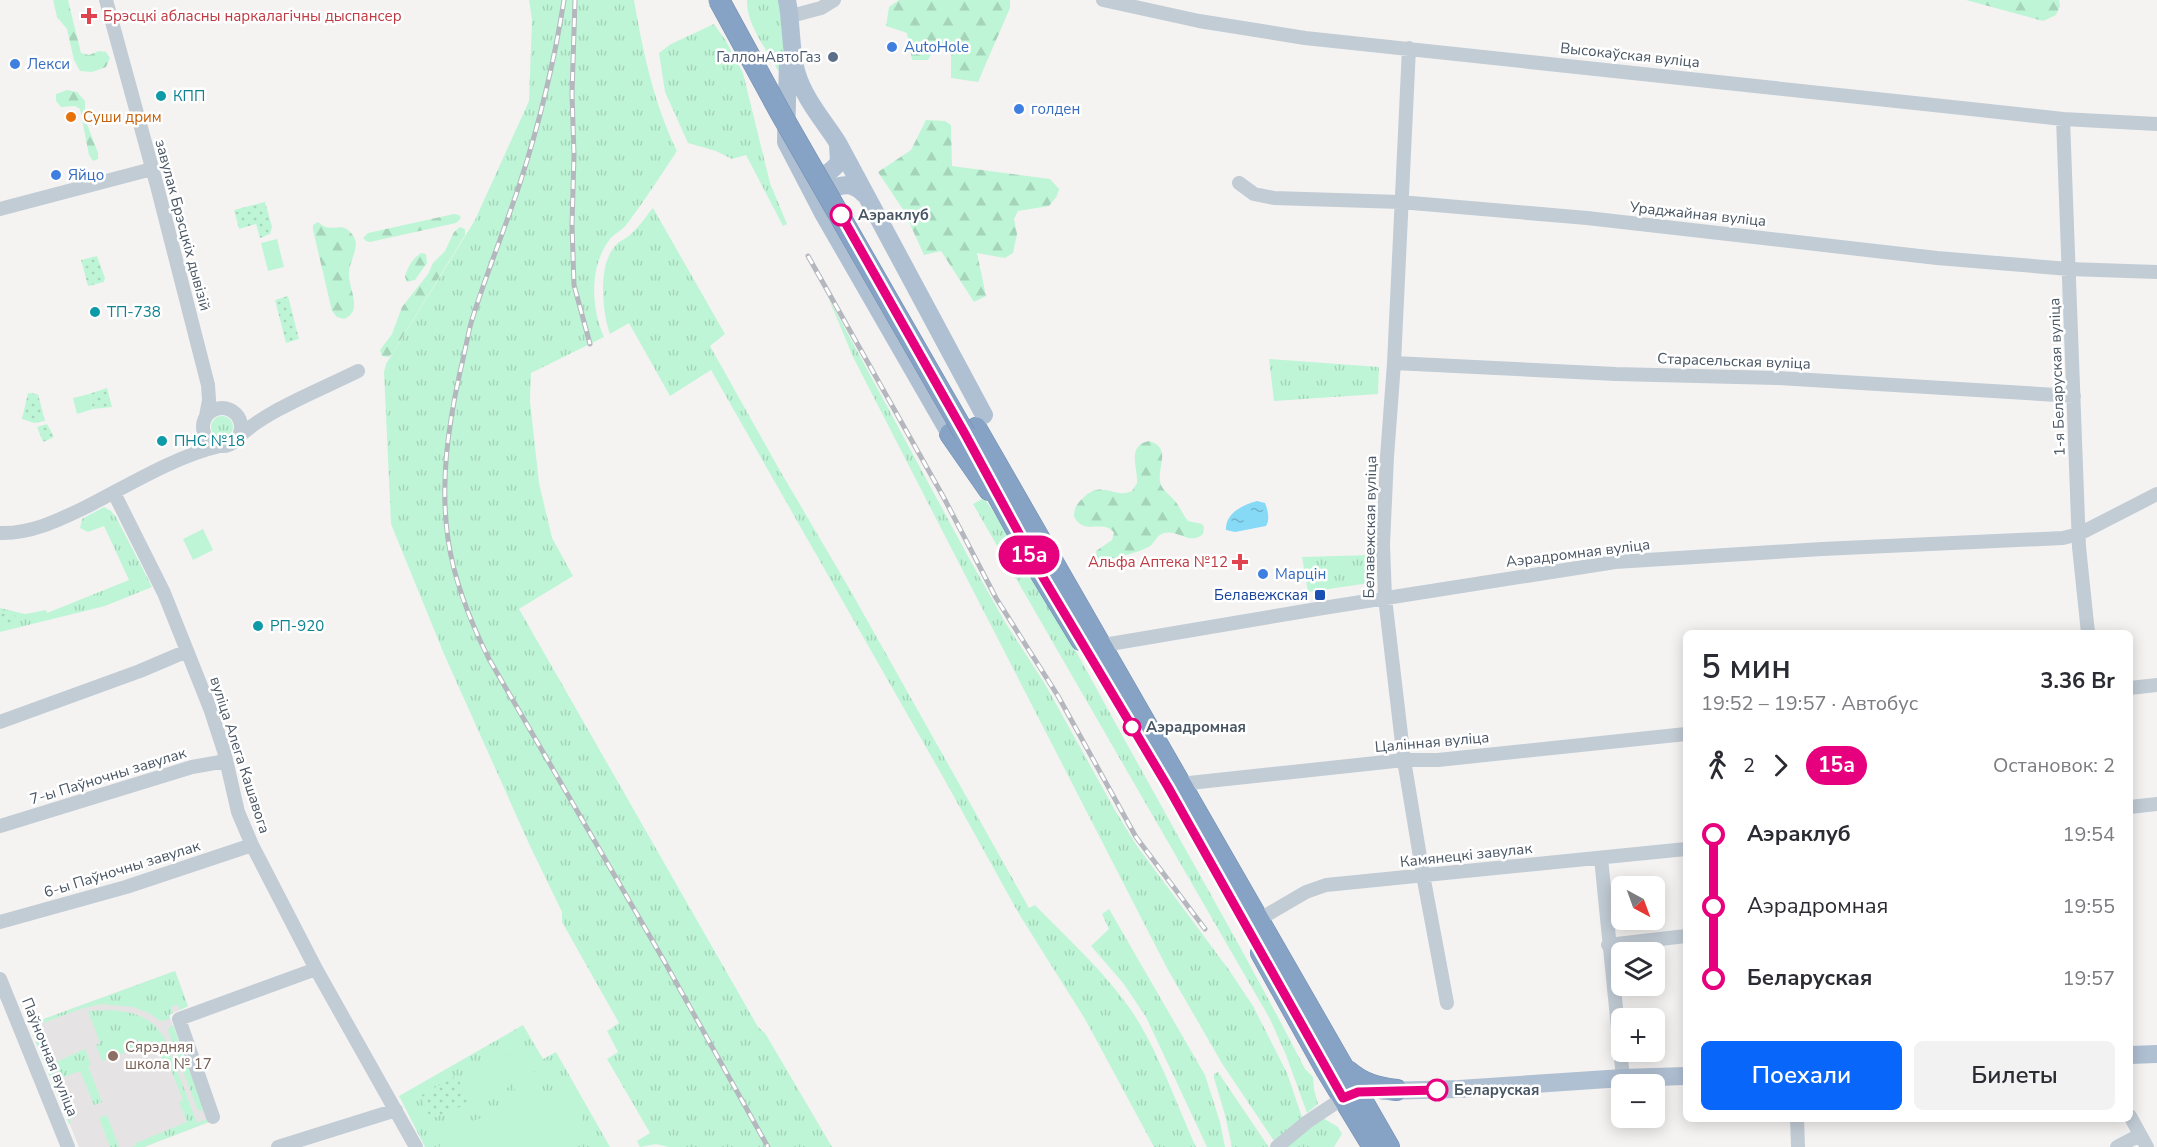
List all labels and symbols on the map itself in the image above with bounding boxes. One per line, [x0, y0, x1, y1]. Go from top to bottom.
place label: Брэсцкі абласны наркалагічны дыспансер [103, 6, 402, 26]
marker: Брэсцкі абласны наркалагічны дыспансер [80, 7, 98, 25]
place label: AutoHole [904, 37, 969, 57]
street label: Высокаўская вуліца [1559, 38, 1701, 72]
marker: AutoHole [885, 40, 899, 54]
place label: ГаллонАвтоГаз [716, 47, 821, 67]
marker: ГаллонАвтоГаз [826, 50, 840, 64]
place label: Лекси [27, 54, 70, 74]
marker: Лекси [8, 57, 22, 71]
place label: КПП [173, 86, 205, 106]
marker: КПП [154, 89, 168, 103]
place label: голден [1031, 99, 1080, 119]
marker: голден [1012, 102, 1026, 116]
place label: Суши дрим [83, 107, 162, 127]
marker: Суши дрим [64, 110, 78, 124]
street label: завулак Брэсцкіх дывізій [150, 137, 216, 313]
place label: Яйцо [68, 165, 104, 185]
marker: Яйцо [49, 168, 63, 182]
street label: Ураджайная вуліца [1628, 197, 1767, 231]
marker: Аэраклуб [830, 204, 852, 226]
place label: Аэраклуб [858, 205, 929, 225]
street label: 1-я Беларуская вуліца [2044, 297, 2070, 457]
place label: ТП-738 [107, 302, 161, 322]
marker: ТП-738 [88, 305, 102, 319]
street label: Старасельская вуліца [1657, 348, 1811, 374]
place label: ПНС №18 [174, 431, 245, 451]
marker: ПНС №18 [155, 434, 169, 448]
street label: Белавежская вуліца [1359, 455, 1381, 599]
street label: Аэрадромная вуліца [1505, 534, 1651, 572]
line badge: 15а [994, 536, 1064, 574]
place label: Альфа Аптека №12 [1088, 552, 1228, 572]
marker: Альфа Аптека №12 [1233, 555, 1247, 569]
place label: Марцін [1275, 564, 1326, 584]
marker: Марцін [1256, 567, 1270, 581]
place label: Белавежская [1214, 585, 1308, 605]
marker: Белавежская [1313, 588, 1327, 602]
place label: РП-920 [270, 616, 324, 636]
marker: РП-920 [251, 619, 265, 633]
street label: вуліца Алега Кашавога [205, 674, 275, 836]
place label: Аэрадромная [1146, 717, 1246, 737]
marker: Аэрадромная [1123, 718, 1141, 736]
street label: Цалінная вуліца [1374, 727, 1490, 757]
street label: 7-ы Паўночны завулак [27, 743, 189, 809]
street label: 6-ы Паўночны завулак [41, 836, 203, 902]
street label: Камянецкі завулак [1399, 838, 1533, 872]
north arrow [1611, 876, 1665, 930]
street label: Паўночная вуліца [17, 995, 83, 1119]
place label: Сярэдняя школа № 17 [125, 1037, 212, 1074]
marker: Сярэдняя школа № 17 [106, 1049, 120, 1063]
marker: Беларуская [1426, 1079, 1448, 1101]
place label: Беларуская [1454, 1080, 1539, 1100]

